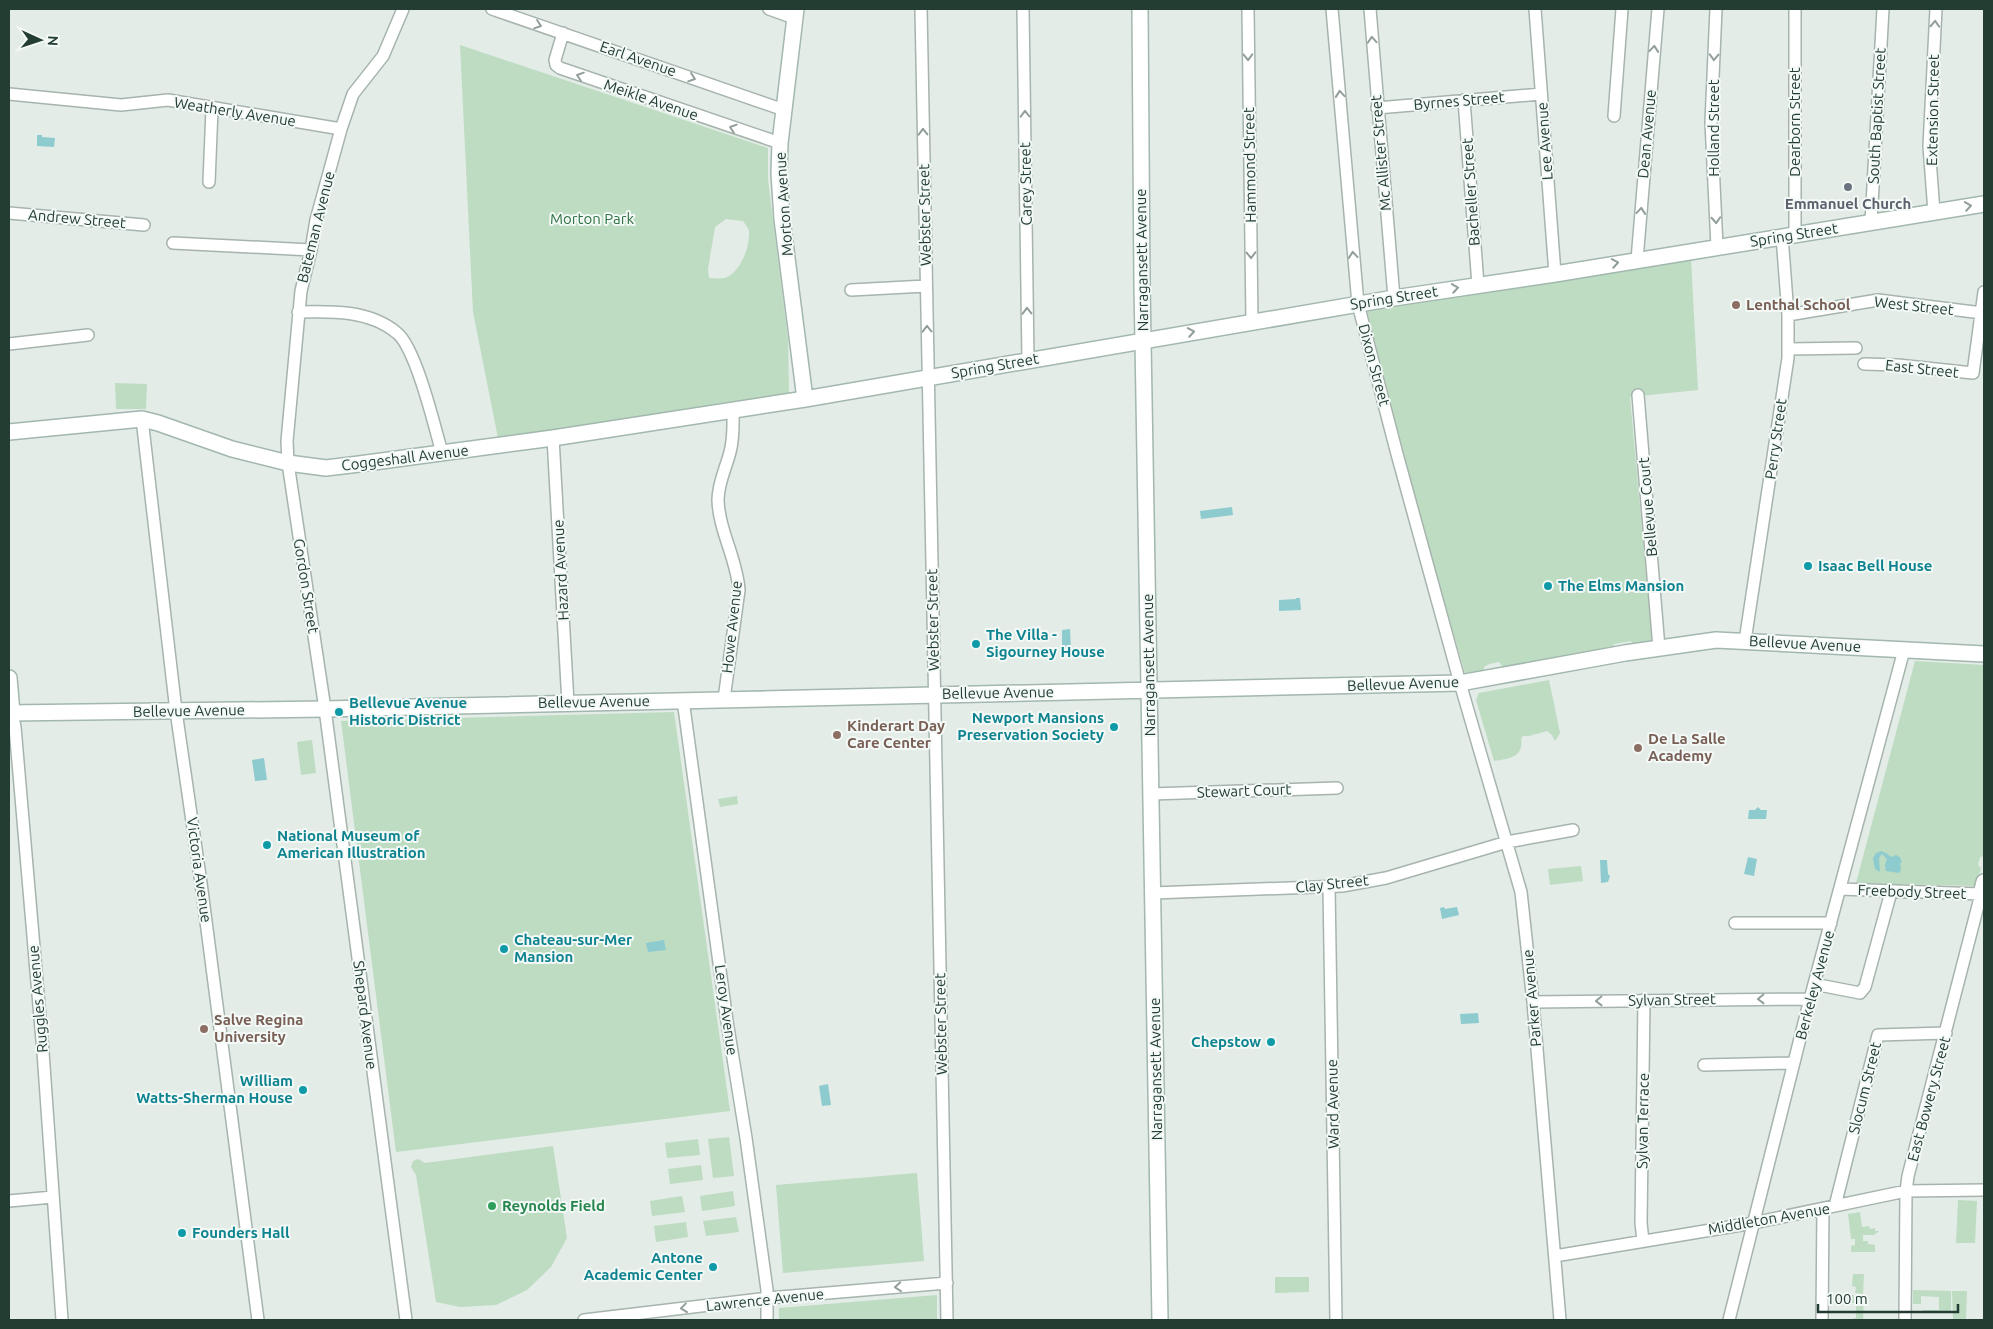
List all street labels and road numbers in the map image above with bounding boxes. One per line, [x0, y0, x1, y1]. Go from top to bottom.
street label: Earl Avenue [598, 38, 679, 80]
street label: South Baptist Street [1864, 47, 1889, 185]
street label: Extension Street [1923, 54, 1942, 166]
street label: Dearborn Street [1786, 67, 1803, 177]
street label: Meikle Avenue [602, 75, 701, 124]
street label: Holland Street [1705, 79, 1722, 177]
street label: Byrnes Street [1413, 88, 1505, 113]
street label: Dean Avenue [1634, 89, 1659, 179]
street label: Weatherly Avenue [173, 93, 297, 130]
street label: Mc Allister Street [1367, 94, 1394, 212]
street label: Lee Avenue [1533, 101, 1556, 181]
street label: Hammond Street [1240, 107, 1259, 223]
street label: Bacheller Street [1458, 137, 1483, 247]
street label: Carey Street [1016, 142, 1035, 226]
street label: Morton Avenue [771, 151, 796, 257]
street label: Webster Street [915, 164, 934, 266]
street label: Bateman Avenue [293, 169, 338, 285]
street label: Narragansett Avenue [1132, 188, 1151, 332]
street label: Andrew Street [27, 206, 127, 231]
street label: Spring Street [1749, 219, 1839, 250]
street label: Spring Street [1349, 282, 1439, 313]
street label: West Street [1874, 293, 1955, 318]
street label: Dixon Street [1355, 322, 1394, 408]
street label: Spring Street [950, 349, 1040, 382]
street label: East Street [1884, 356, 1960, 381]
street label: Perry Street [1761, 397, 1790, 480]
street label: Coggeshall Avenue [340, 441, 470, 474]
street label: Bellevue Court [1635, 457, 1660, 557]
street label: Hazard Avenue [549, 519, 572, 621]
street label: Gordon Street [291, 537, 322, 635]
street label: Webster Street [923, 569, 942, 671]
street label: Howe Avenue [718, 580, 745, 674]
street label: Narragansett Avenue [1139, 593, 1158, 737]
street label: Bellevue Avenue [1749, 632, 1861, 655]
street label: Bellevue Avenue [1347, 673, 1459, 694]
street label: Bellevue Avenue [942, 683, 1054, 702]
street label: Bellevue Avenue [538, 692, 650, 711]
street label: Bellevue Avenue [133, 701, 245, 720]
street label: Stewart Court [1196, 780, 1292, 801]
street label: Victoria Avenue [184, 816, 215, 924]
street label: Clay Street [1295, 871, 1369, 896]
street label: Freebody Street [1857, 881, 1967, 902]
street label: Berkeley Avenue [1792, 928, 1837, 1041]
street label: Ruggles Avenue [24, 945, 51, 1054]
street label: Parker Avenue [1519, 949, 1544, 1047]
street label: Shepard Avenue [350, 960, 381, 1070]
street label: Leroy Avenue [712, 963, 741, 1056]
street label: Webster Street [931, 973, 950, 1075]
street label: Sylvan Street [1628, 990, 1716, 1009]
street label: Narragansett Avenue [1146, 997, 1165, 1141]
street label: East Bowery Street [1904, 1034, 1953, 1163]
street label: Slocum Street [1845, 1040, 1884, 1136]
street label: Ward Avenue [1323, 1059, 1342, 1149]
street label: Sylvan Terrace [1633, 1073, 1652, 1169]
street label: Middleton Avenue [1707, 1199, 1831, 1238]
street label: Lawrence Avenue [705, 1285, 825, 1314]

